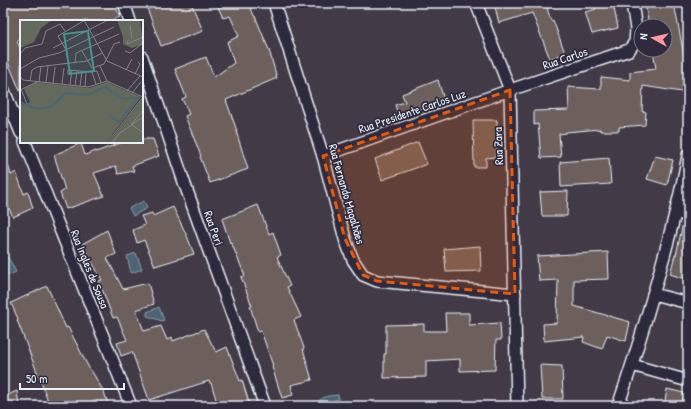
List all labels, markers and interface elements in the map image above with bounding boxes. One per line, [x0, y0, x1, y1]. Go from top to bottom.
north arrow [633, 18, 673, 58]
inset map [20, 20, 143, 143]
text: N [636, 33, 650, 40]
street label: Rua Carlos [540, 42, 590, 74]
street label: Rua Presidente Carlos Luz [356, 85, 468, 137]
street label: Rua Zara [489, 127, 507, 165]
street label: Rua Fernando Magalhães [325, 142, 370, 247]
street label: Rua Peri [200, 208, 228, 248]
street label: Rua Ingles de Sousa [67, 227, 114, 311]
scale bar [20, 365, 124, 391]
text: 50 m [26, 370, 47, 387]

